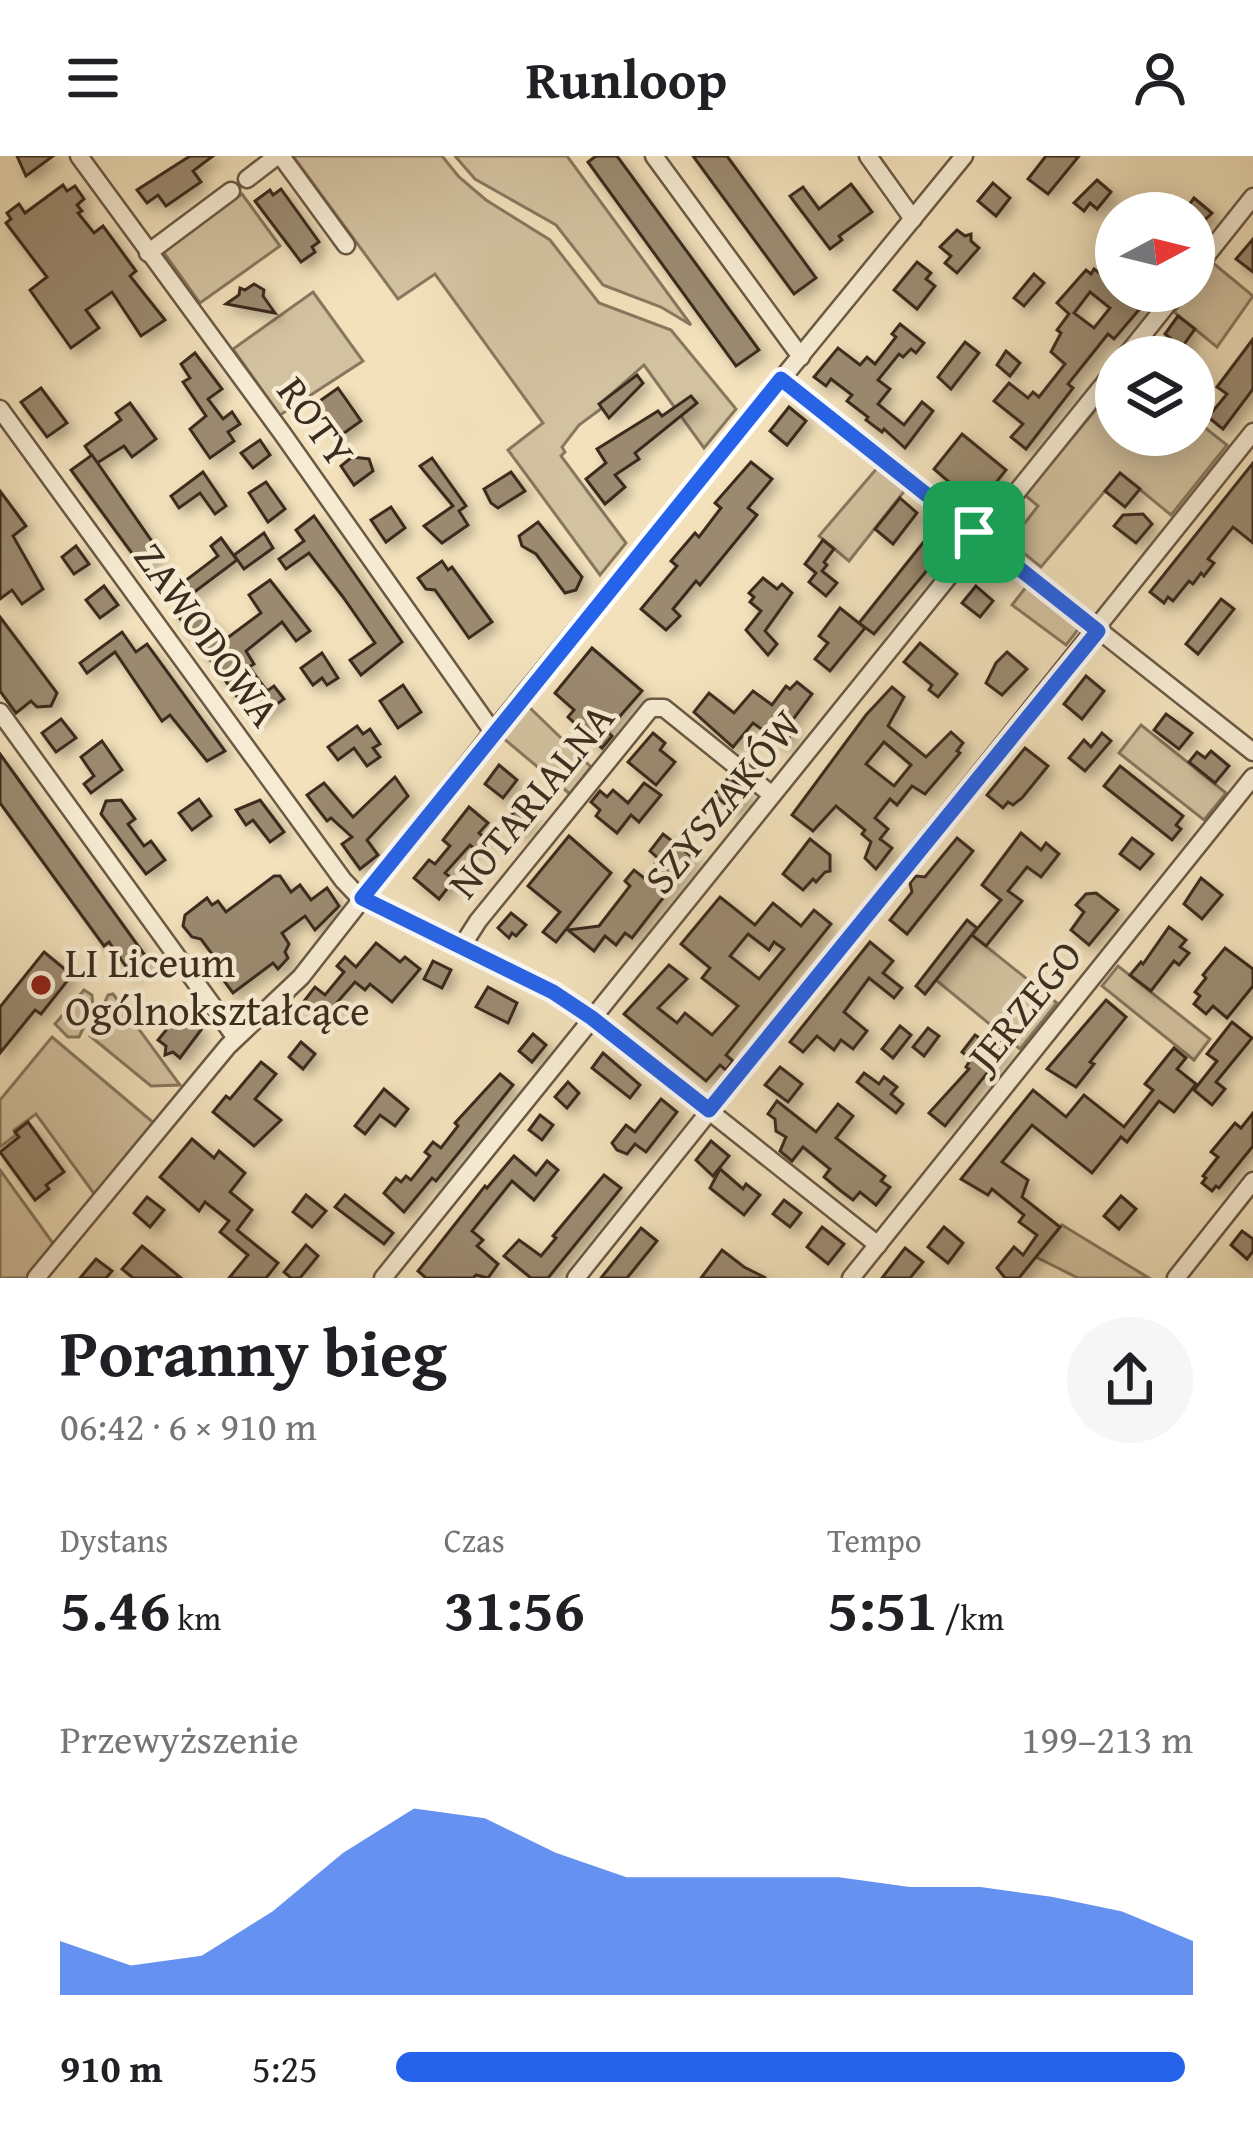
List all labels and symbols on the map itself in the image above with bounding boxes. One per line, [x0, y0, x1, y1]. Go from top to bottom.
north arrow [1095, 192, 1215, 312]
street label: ROTY [263, 363, 371, 479]
pin [923, 481, 1025, 583]
street label: ZAWODOWA [120, 529, 296, 739]
street label: NOTARIALNA [432, 689, 628, 911]
street label: SZYSZAKÓW [629, 696, 816, 906]
street label: JERZEGO [949, 927, 1096, 1087]
place label: LI Liceum Ogólnokształcące [65, 931, 370, 1040]
marker: LI Liceum Ogólnokształcące [28, 972, 54, 998]

